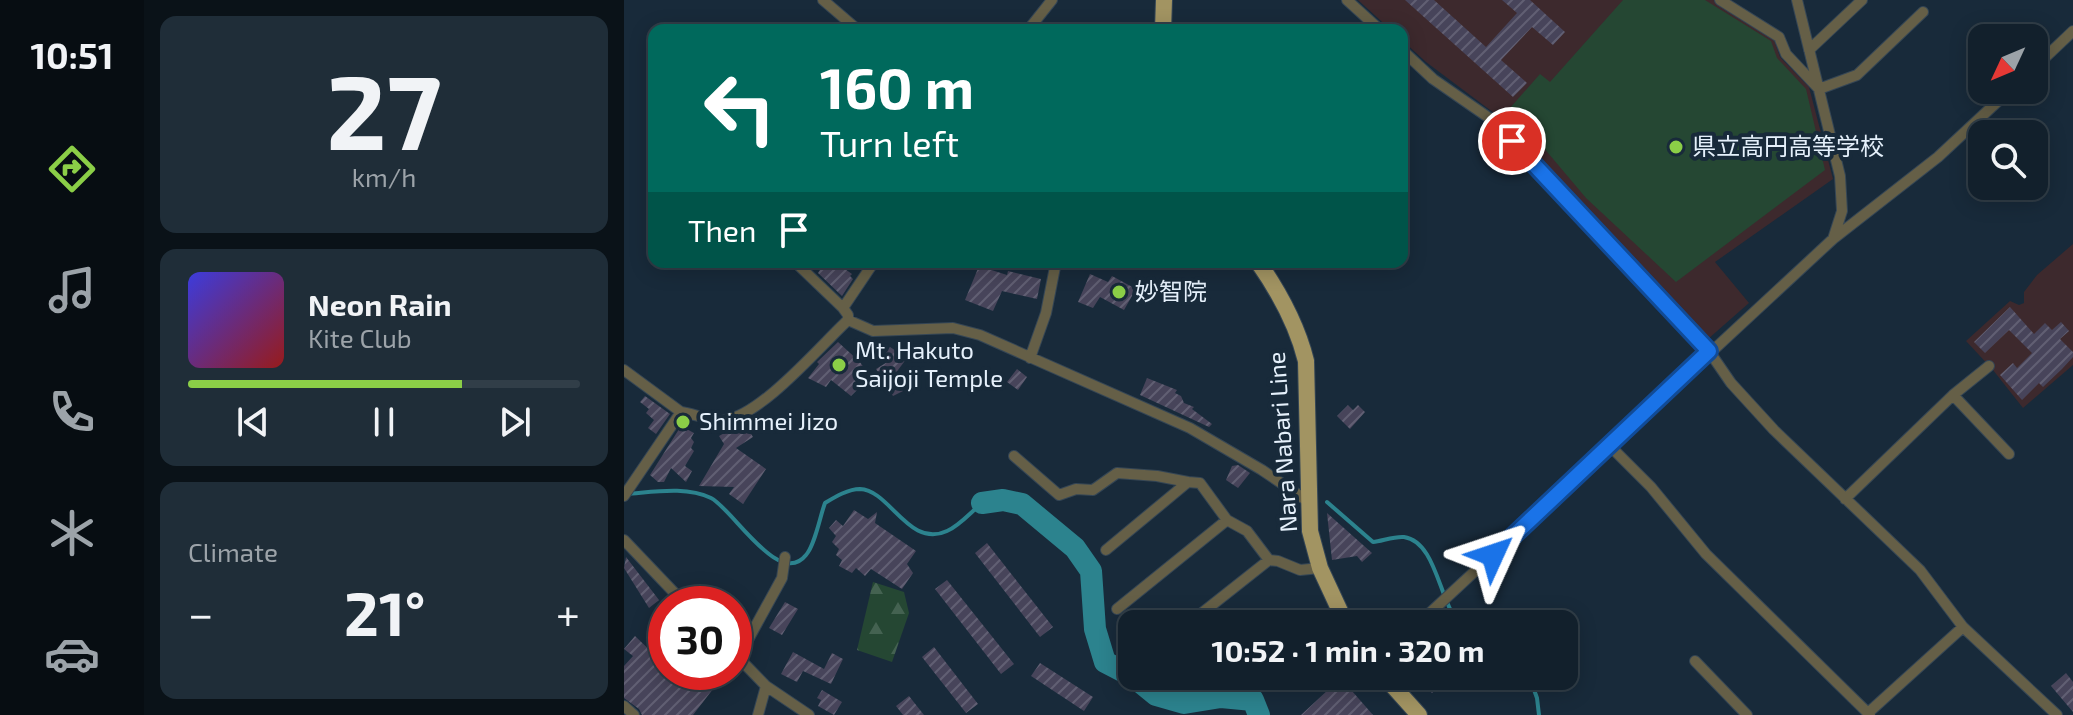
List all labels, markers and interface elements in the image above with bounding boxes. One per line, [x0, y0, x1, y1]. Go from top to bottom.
north arrow [1968, 24, 2048, 104]
map controls [1968, 24, 2048, 200]
text: 10:51 [31, 33, 113, 76]
text: 27 [326, 46, 442, 171]
text: 160 m [820, 53, 974, 120]
icon: left [688, 56, 792, 160]
pin [1478, 107, 1546, 175]
icon: arrive [1490, 119, 1534, 163]
button: search [1968, 120, 2048, 200]
text: Turn left [820, 121, 959, 164]
place label: 県立高円高等学校 [1692, 131, 1884, 160]
marker: 県立高円高等学校 [1667, 138, 1685, 156]
icon: directions [44, 141, 100, 197]
text: km/h [352, 161, 416, 192]
icon: arrive [772, 208, 816, 252]
text: Then [688, 212, 756, 248]
icon: music [44, 262, 100, 318]
place label: 妙智院 [1135, 276, 1207, 305]
marker: 妙智院 [1110, 283, 1128, 301]
text: Neon Rain [308, 286, 452, 322]
text: Kite Club [308, 322, 412, 353]
place label: Mt. Hakuto Saijoji Temple [855, 335, 1003, 392]
street label: Nara Nabari Line [1261, 351, 1302, 534]
marker: Mt. Hakuto Saijoji Temple [830, 356, 848, 374]
icon: phone [44, 384, 100, 440]
icon: previous [231, 400, 275, 444]
icon: pause [362, 400, 406, 444]
icon: next [493, 400, 537, 444]
place label: Shimmei Jizo [699, 406, 838, 435]
marker: Shimmei Jizo [674, 413, 692, 431]
icon: climate [44, 505, 100, 561]
position arrow [1451, 513, 1535, 597]
text: Climate [188, 536, 278, 567]
text: 21° [344, 576, 425, 648]
text: − [188, 586, 214, 639]
text: + [556, 586, 580, 639]
speed limit sign: 30 [648, 586, 752, 690]
icon: car [44, 626, 100, 682]
text: 10:52 · 1 min · 320 m [1211, 632, 1485, 668]

